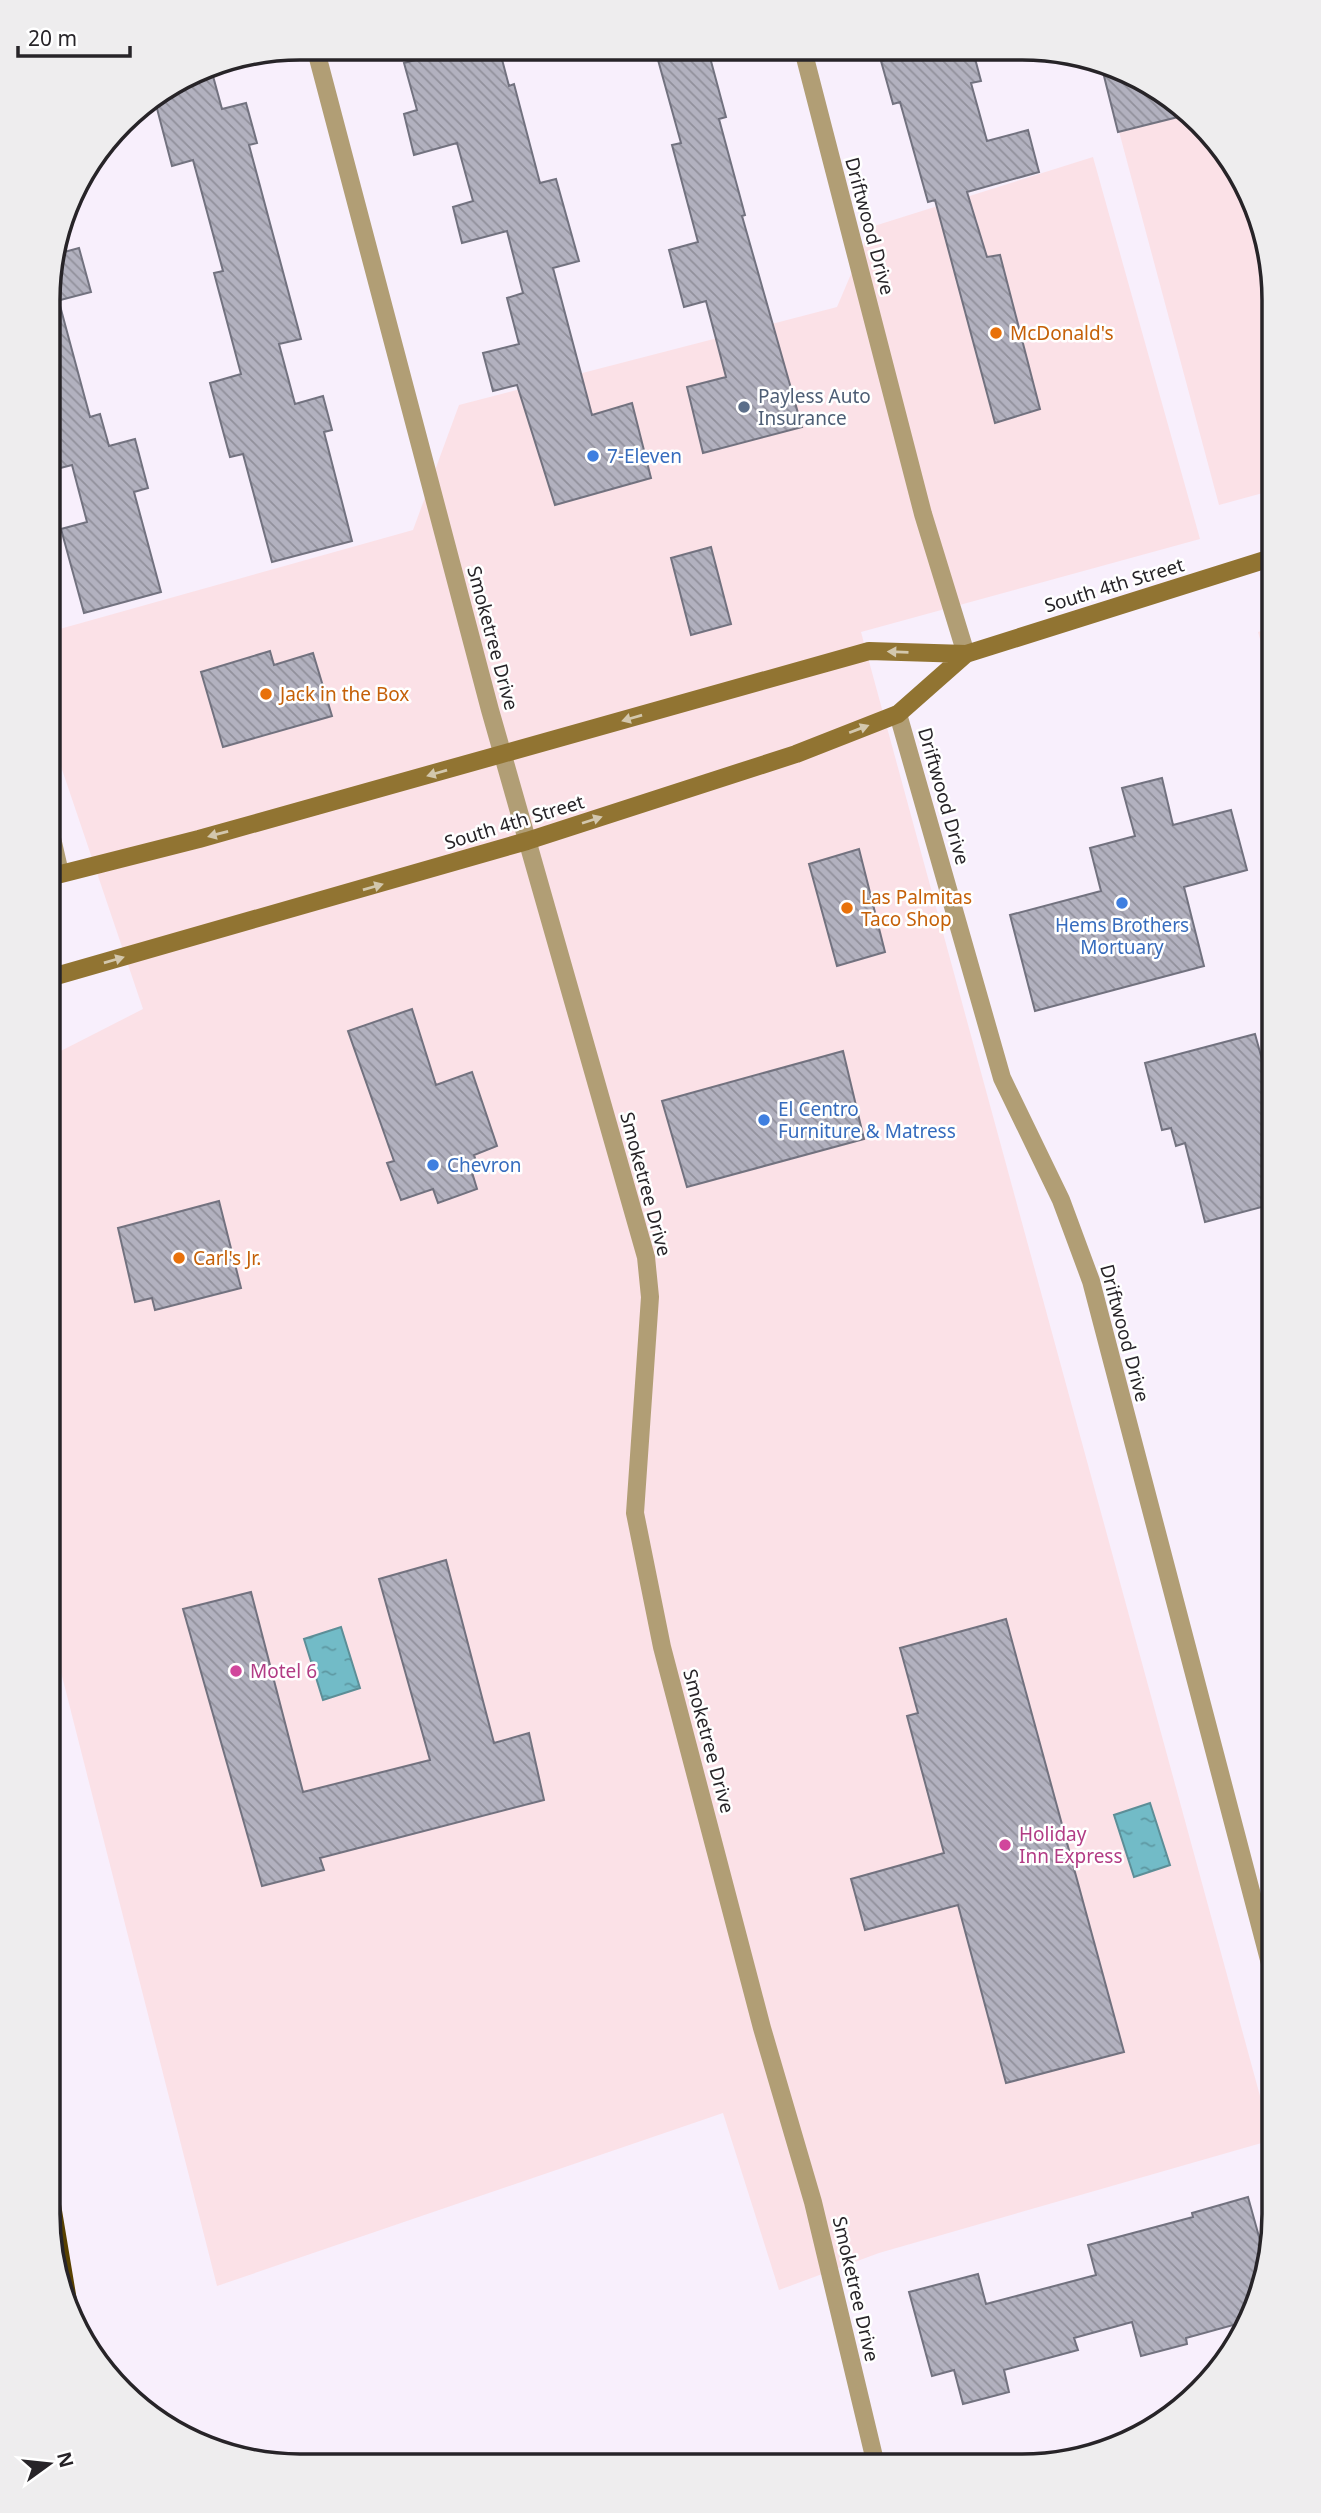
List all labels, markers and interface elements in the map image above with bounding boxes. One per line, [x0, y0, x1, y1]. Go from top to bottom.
scale bar [18, 14, 130, 58]
text: 20 m [28, 24, 77, 52]
street label: Driftwood Drive [839, 154, 901, 298]
place label: McDonald's [1010, 320, 1114, 346]
marker: McDonald's [988, 325, 1004, 341]
place label: Payless Auto Insurance [758, 383, 871, 431]
marker: Payless Auto Insurance [736, 399, 752, 415]
place label: 7-Eleven [607, 443, 682, 469]
marker: 7-Eleven [585, 448, 601, 464]
street label: South 4th Street [1041, 551, 1187, 619]
street label: Smoketree Drive [461, 563, 525, 713]
one-way arrow [887, 646, 909, 658]
place label: Jack in the Box [278, 681, 409, 707]
marker: Jack in the Box [258, 686, 274, 702]
one-way arrow [621, 714, 642, 724]
one-way arrow [849, 724, 870, 735]
street label: Driftwood Drive [912, 724, 976, 868]
one-way arrow [426, 768, 448, 779]
street label: South 4th Street [441, 788, 587, 856]
one-way arrow [581, 814, 602, 825]
one-way arrow [207, 829, 229, 840]
one-way arrow [362, 882, 383, 892]
place label: Las Palmitas Taco Shop [861, 884, 972, 932]
marker: Hems Brothers Mortuary [1114, 895, 1130, 911]
marker: Las Palmitas Taco Shop [839, 900, 855, 916]
place label: Hems Brothers Mortuary [1055, 912, 1189, 960]
one-way arrow [104, 954, 126, 965]
place label: El Centro Furniture & Matress [778, 1096, 956, 1144]
street label: Smoketree Drive [614, 1109, 678, 1259]
marker: El Centro Furniture & Matress [756, 1112, 772, 1128]
place label: Chevron [447, 1152, 521, 1178]
marker: Chevron [425, 1157, 441, 1173]
place label: Carl's Jr. [193, 1245, 261, 1271]
marker: Carl's Jr. [171, 1250, 187, 1266]
street label: Driftwood Drive [1094, 1261, 1156, 1405]
place label: Motel 6 [250, 1658, 317, 1684]
marker: Motel 6 [228, 1663, 244, 1679]
street label: Smoketree Drive [677, 1666, 741, 1816]
place label: Holiday Inn Express [1019, 1821, 1123, 1869]
marker: Holiday Inn Express [997, 1837, 1013, 1853]
street label: Smoketree Drive [827, 2214, 885, 2364]
north arrow [14, 2429, 84, 2499]
text: N [51, 2449, 80, 2470]

